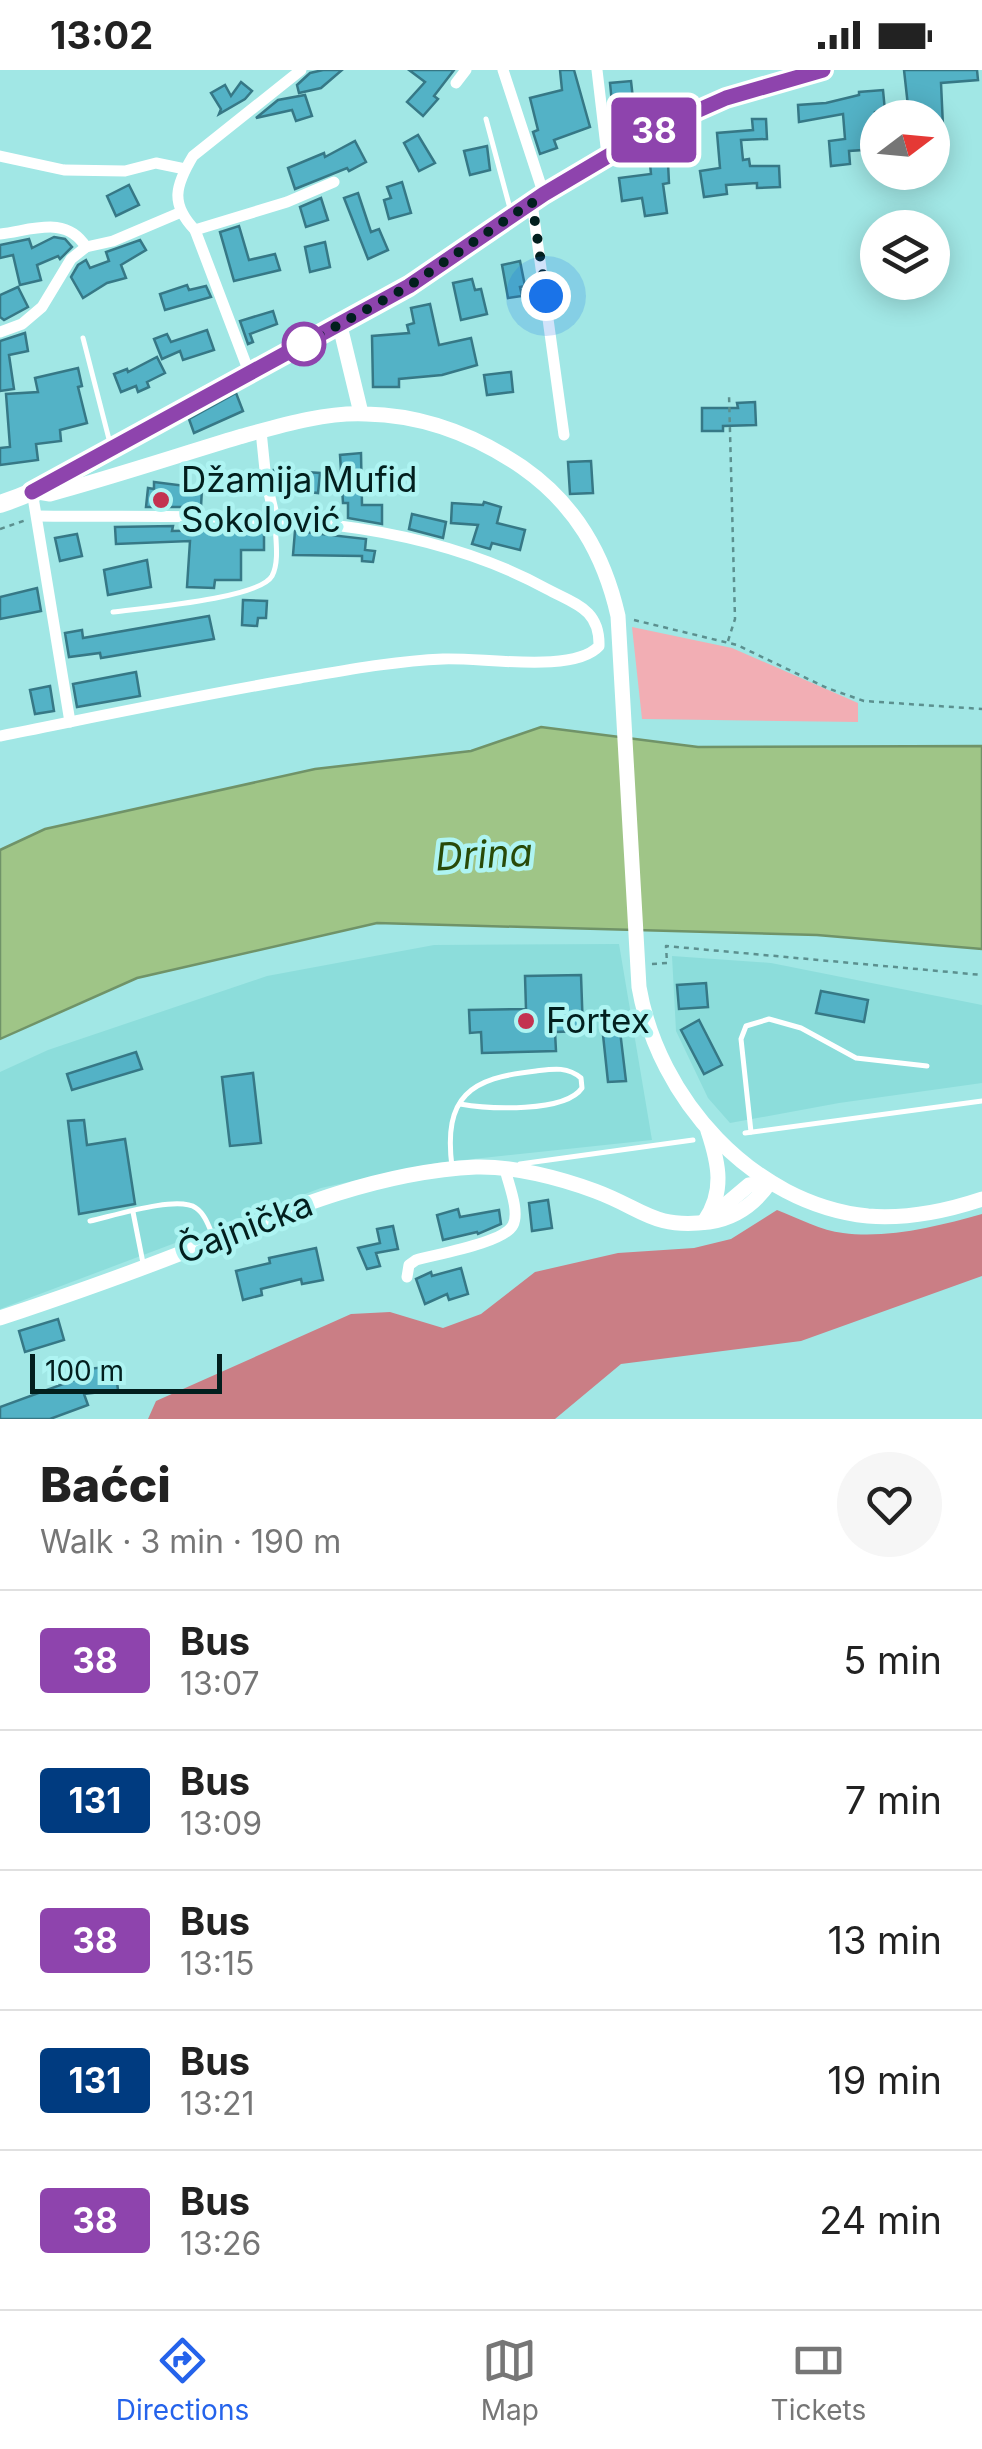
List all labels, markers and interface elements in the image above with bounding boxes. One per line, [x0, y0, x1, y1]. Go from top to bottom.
text: 13:02 [50, 12, 153, 58]
line badge: 38 [609, 98, 699, 162]
north arrow [860, 100, 950, 190]
map controls [860, 100, 950, 300]
text: 38 [631, 109, 677, 151]
button: layers [860, 210, 950, 300]
your location [521, 271, 571, 321]
unlabelled marker [283, 323, 325, 365]
place label: Džamija Mufid Sokolović [181, 458, 418, 540]
marker: Džamija Mufid Sokolović [150, 489, 172, 511]
water label: Drina [434, 828, 534, 880]
place label: Fortex [546, 999, 650, 1041]
marker: Fortex [515, 1010, 537, 1032]
street label: Čajnička [171, 1182, 318, 1272]
scale bar [30, 1349, 222, 1394]
text: 100 m [45, 1354, 124, 1388]
button: heart [837, 1452, 942, 1557]
text: Baćci [40, 1455, 171, 1514]
text: Walk · 3 min · 190 m [40, 1522, 341, 1561]
text: Bus [180, 1618, 250, 1664]
text: 5 min [843, 1637, 942, 1683]
text: 38 [72, 1639, 118, 1681]
text: 13:07 [180, 1664, 260, 1703]
text: Bus [180, 1758, 250, 1804]
text: 7 min [845, 1777, 942, 1823]
text: 131 [69, 1779, 121, 1821]
text: 13:09 [180, 1804, 262, 1843]
text: Bus [180, 1898, 250, 1944]
text: 13 min [827, 1917, 942, 1963]
text: 38 [72, 1919, 118, 1961]
text: 13:15 [180, 1944, 254, 1983]
text: Bus [180, 2038, 250, 2084]
text: 19 min [827, 2057, 942, 2103]
text: 131 [69, 2059, 121, 2101]
text: 13:21 [180, 2084, 255, 2123]
text: Bus [180, 2178, 250, 2224]
text: 24 min [819, 2197, 942, 2243]
text: 38 [72, 2199, 118, 2241]
text: 13:26 [180, 2224, 261, 2263]
tab: Directions [116, 2333, 249, 2427]
tab: Map [481, 2333, 539, 2427]
tab: Tickets [771, 2333, 866, 2427]

